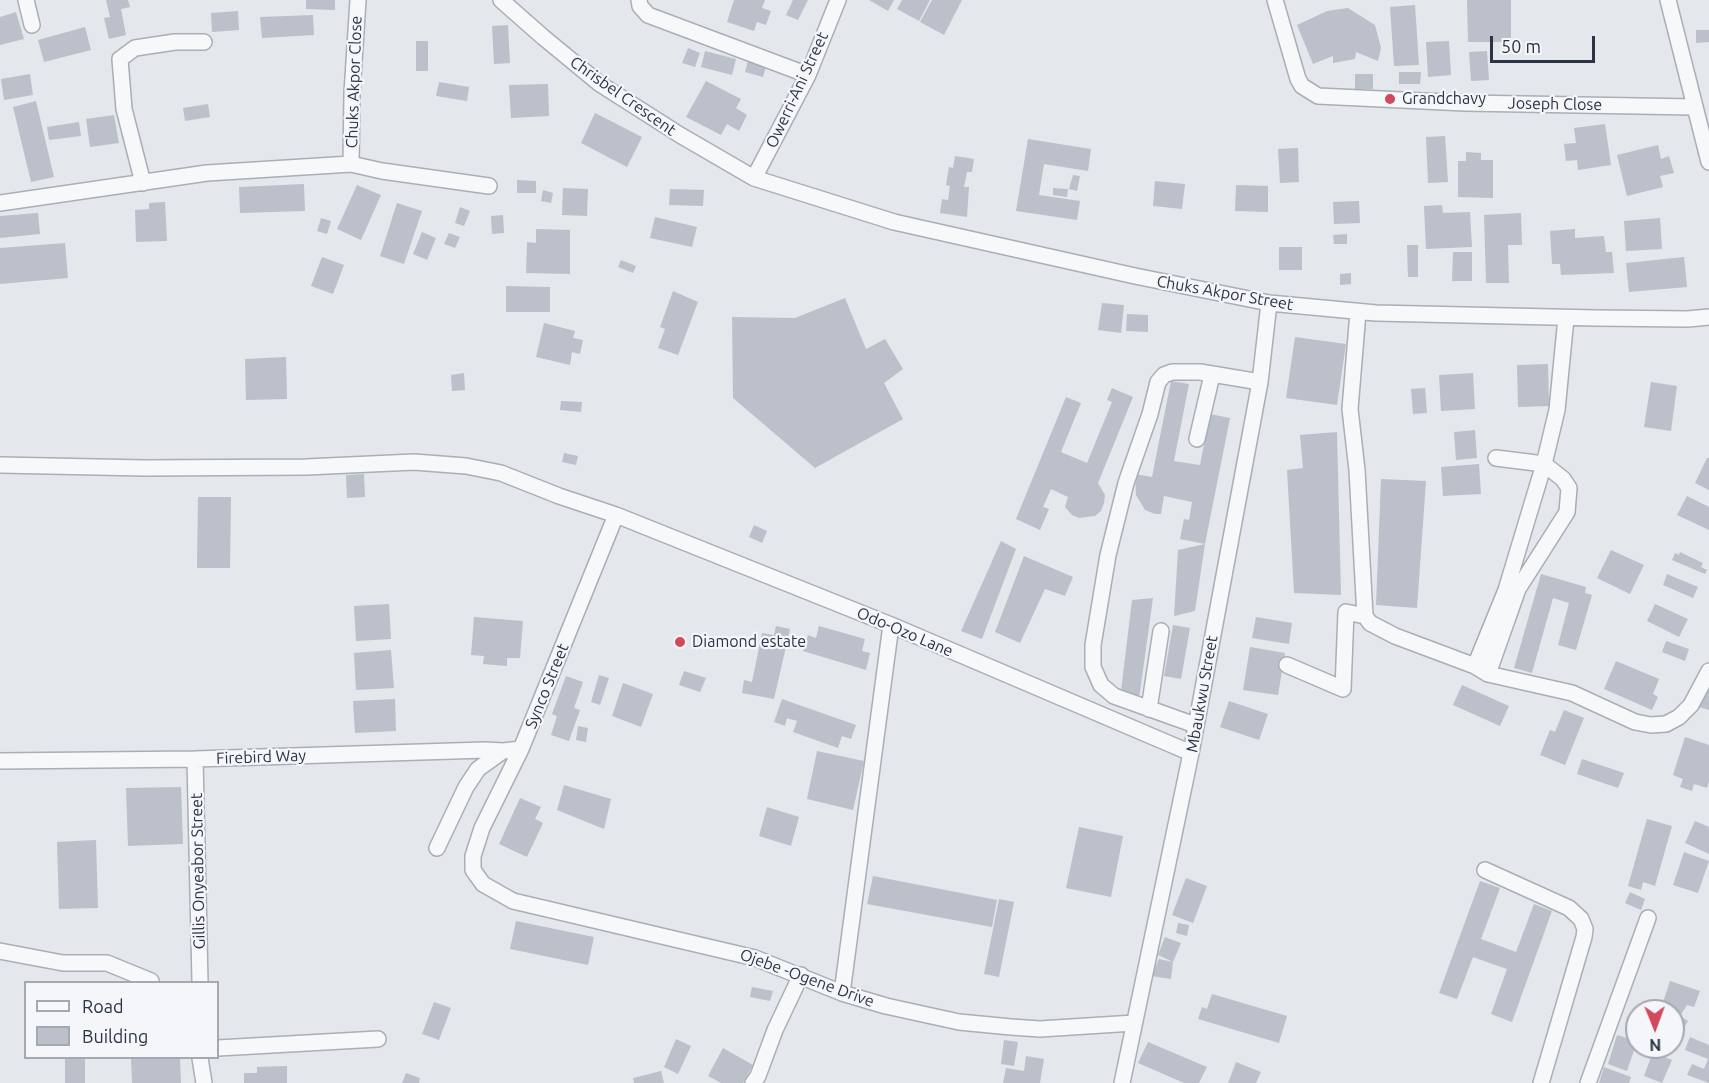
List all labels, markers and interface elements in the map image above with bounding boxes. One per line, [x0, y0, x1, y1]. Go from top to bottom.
street label: Chuks Akpor Close [342, 15, 366, 149]
scale bar [1493, 24, 1598, 62]
street label: Owerri-Ani Street [762, 29, 832, 151]
text: 50 m [1501, 36, 1541, 56]
street label: Chrisbel Crescent [566, 52, 680, 140]
place label: Grandchavy [1402, 89, 1486, 109]
marker: Grandchavy [1383, 92, 1397, 106]
street label: Joseph Close [1508, 94, 1602, 114]
street label: Chuks Akpor Street [1155, 272, 1295, 314]
street label: Odo-Ozo Lane [854, 603, 956, 661]
place label: Diamond estate [692, 632, 806, 652]
street label: Mbaukwu Street [1182, 634, 1222, 754]
marker: Diamond estate [673, 635, 687, 649]
street label: Synco Street [521, 641, 573, 731]
street label: Firebird Way [216, 746, 306, 768]
street label: Gillis Onyeabor Street [187, 793, 209, 949]
street label: Ojebe -Ogene Drive [737, 945, 877, 1011]
legend [24, 981, 219, 1059]
text: Road [82, 996, 124, 1016]
north arrow [1625, 999, 1685, 1059]
text: Building [82, 1026, 148, 1046]
text: N [1649, 1036, 1661, 1054]

